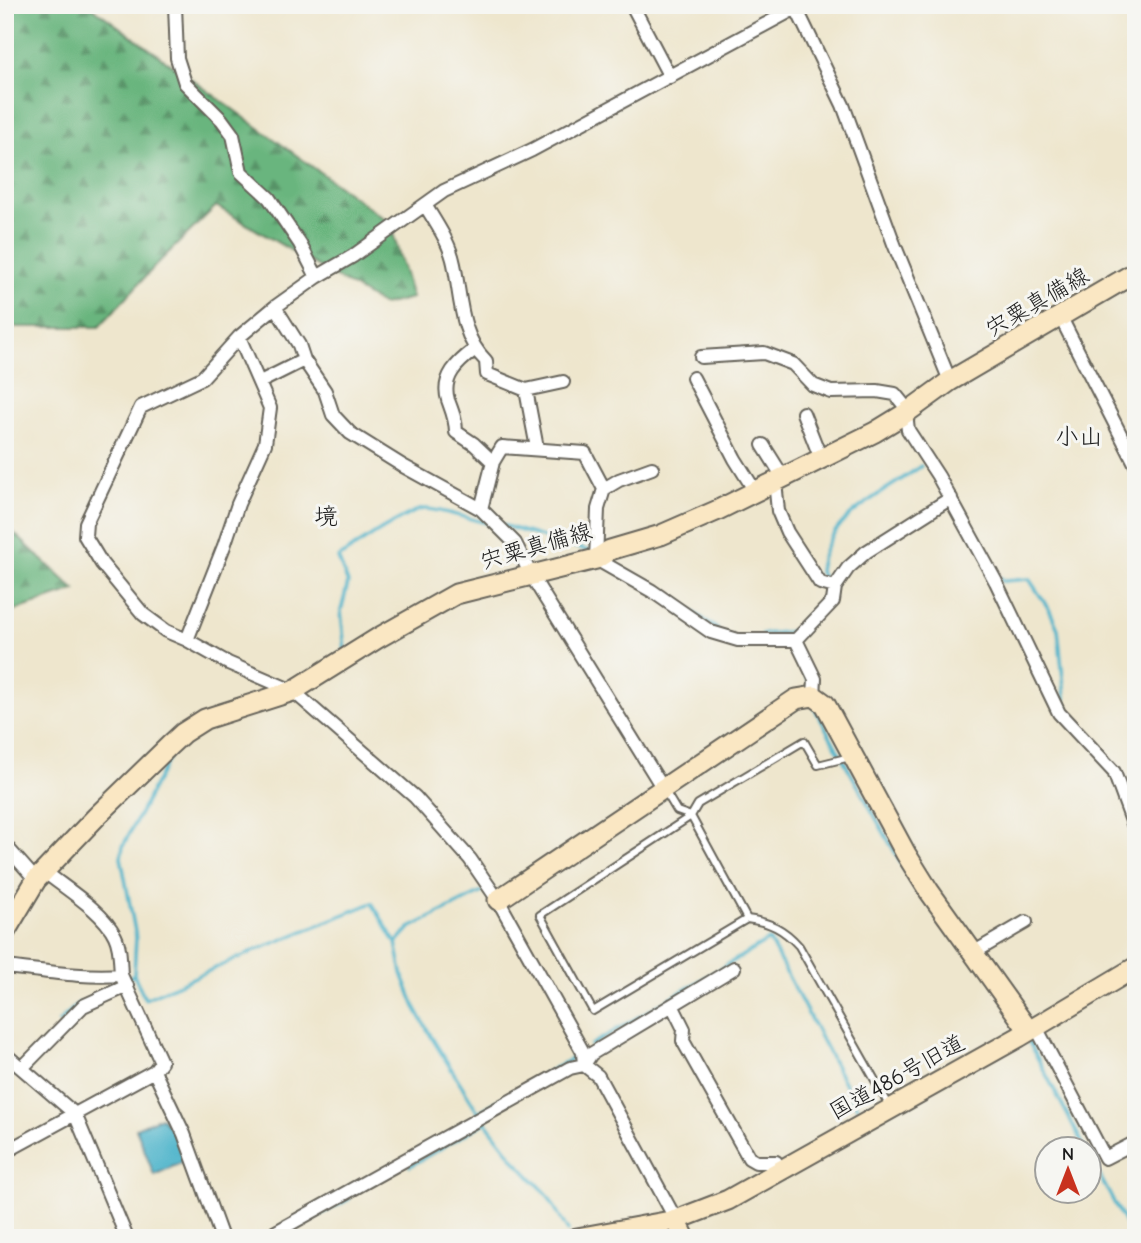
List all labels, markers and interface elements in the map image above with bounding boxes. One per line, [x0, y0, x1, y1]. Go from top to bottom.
street label: 宍粟真備線 [980, 262, 1094, 342]
district label: 小山 [1055, 422, 1103, 450]
district label: 境 [314, 502, 338, 530]
street label: 宍粟真備線 [477, 517, 595, 575]
street label: 国道486号旧道 [825, 1029, 969, 1125]
north arrow [1032, 1134, 1102, 1204]
text: N [1062, 1143, 1074, 1165]

